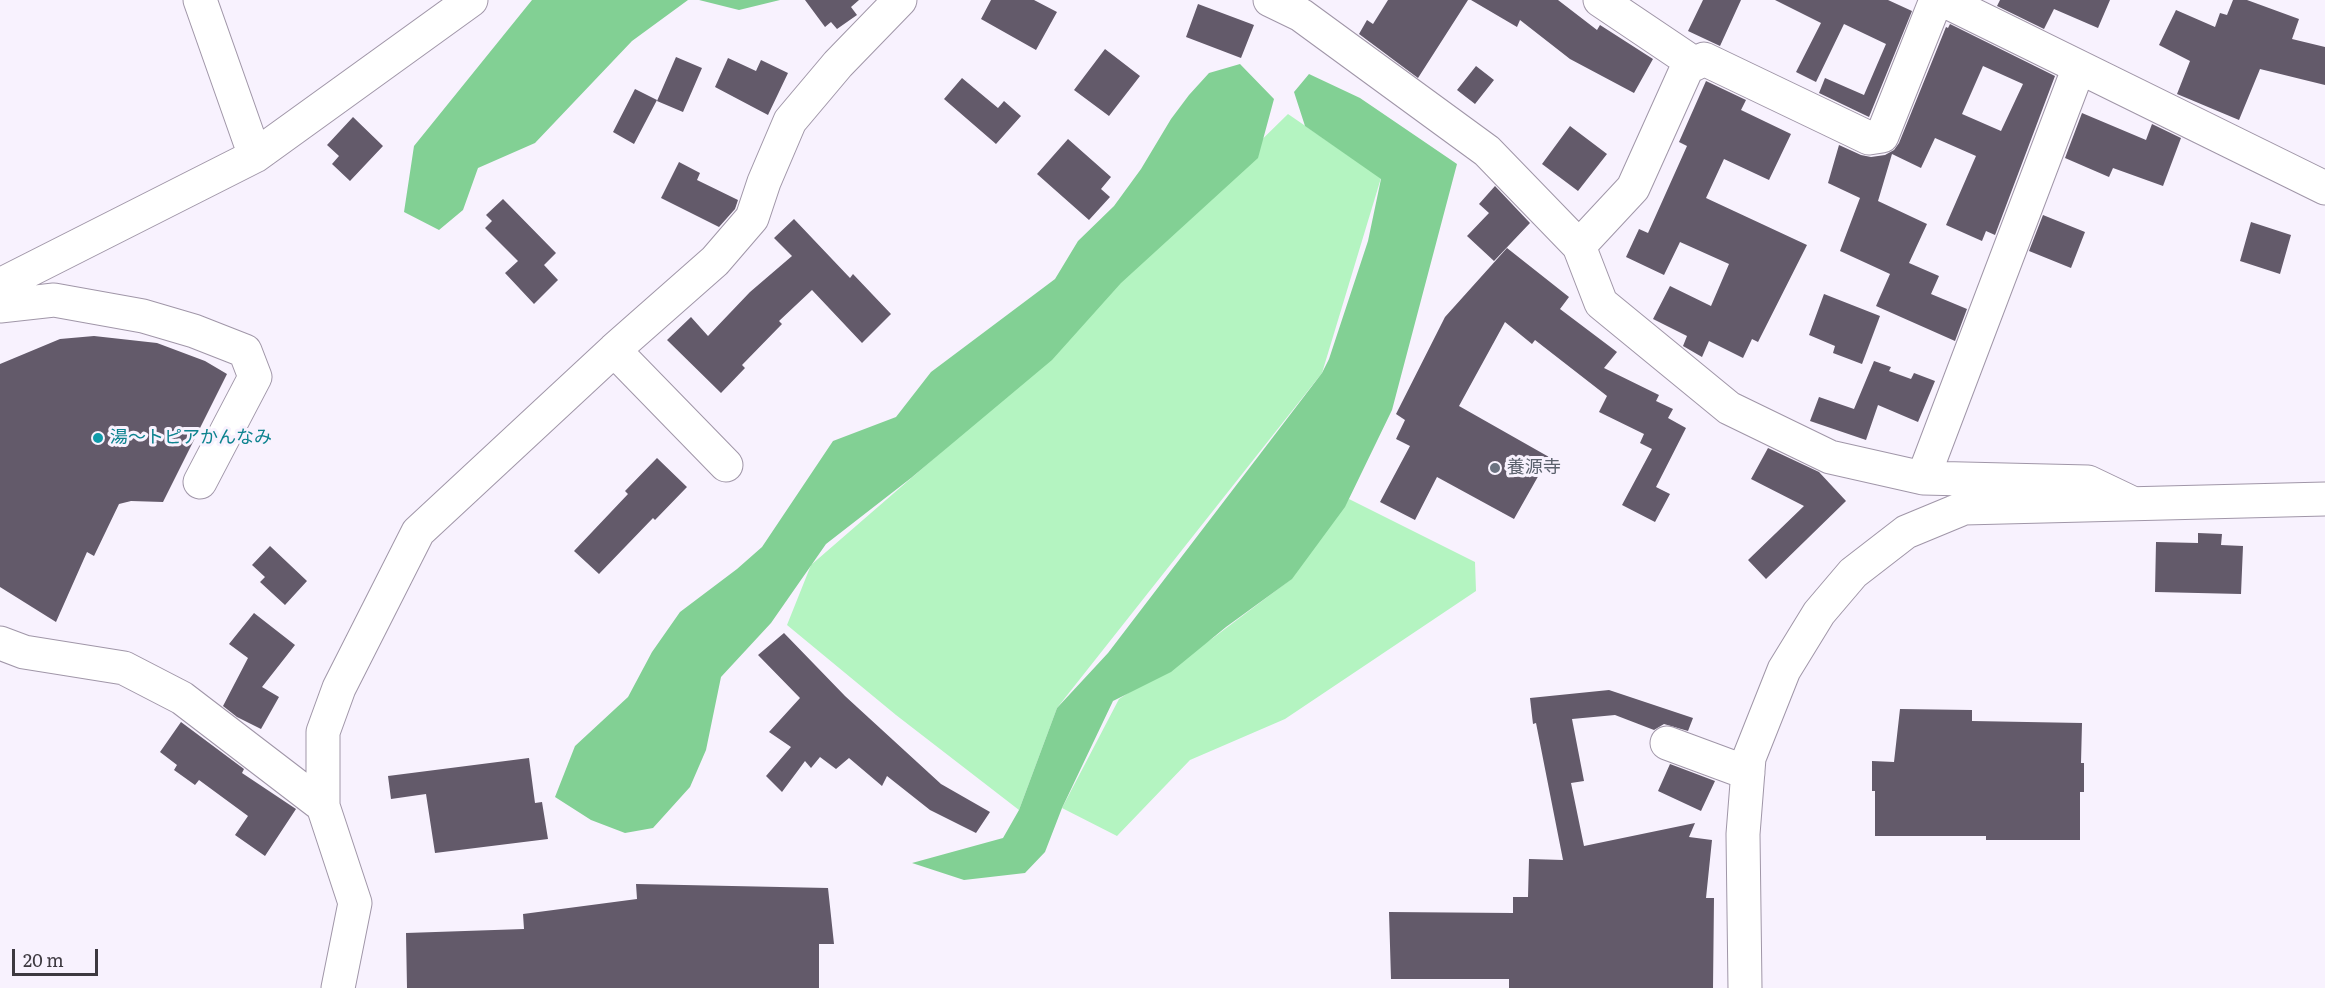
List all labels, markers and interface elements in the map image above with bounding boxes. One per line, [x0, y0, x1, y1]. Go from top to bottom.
place label: 湯～トピアかんなみ [110, 427, 272, 449]
marker: 湯～トピアかんなみ [91, 431, 105, 445]
place label: 養源寺 [1507, 457, 1561, 479]
marker: 養源寺 [1488, 461, 1502, 475]
scale bar [15, 937, 100, 975]
text: 20 m [23, 946, 64, 973]

